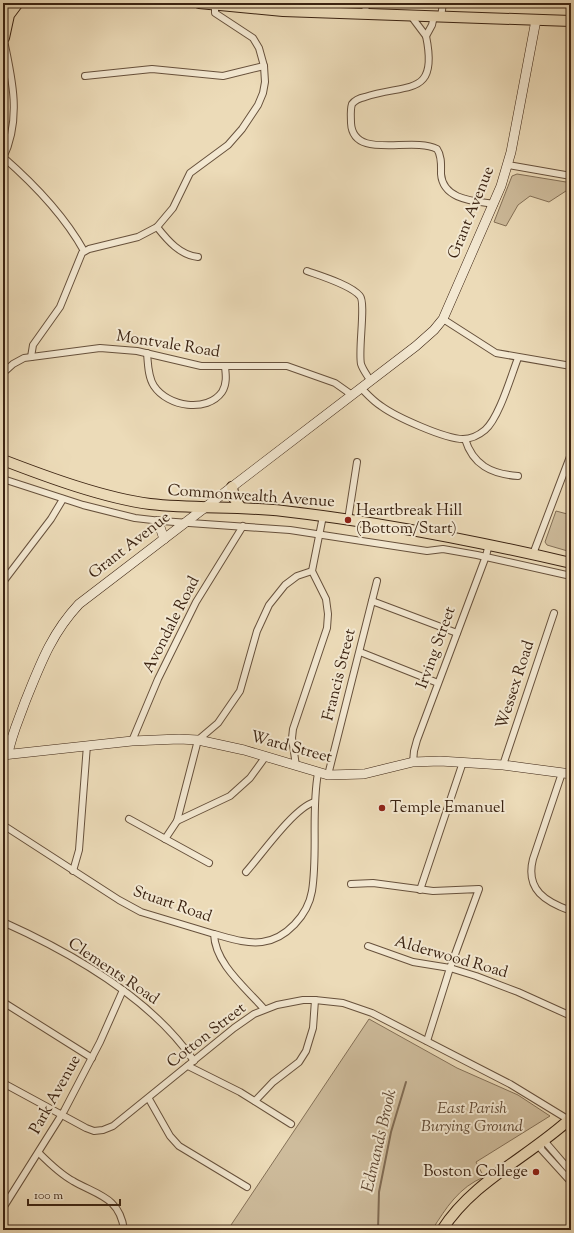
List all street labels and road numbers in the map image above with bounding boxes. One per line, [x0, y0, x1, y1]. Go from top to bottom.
street label: Grant Avenue [443, 163, 501, 263]
street label: Montvale Road [114, 325, 222, 365]
street label: Commonwealth Avenue [167, 480, 335, 514]
street label: Grant Avenue [84, 507, 176, 585]
street label: Avondale Road [138, 573, 206, 677]
street label: Irving Street [411, 603, 463, 692]
street label: Francis Street [317, 626, 363, 723]
street label: Wessex Road [491, 638, 541, 732]
street label: Ward Street [248, 726, 335, 770]
street label: Stuart Road [129, 881, 215, 929]
street label: Alderwood Road [392, 931, 510, 985]
street label: Clements Road [63, 933, 163, 1011]
street label: Cotton Street [162, 997, 252, 1074]
street label: Park Avenue [25, 1051, 87, 1139]

